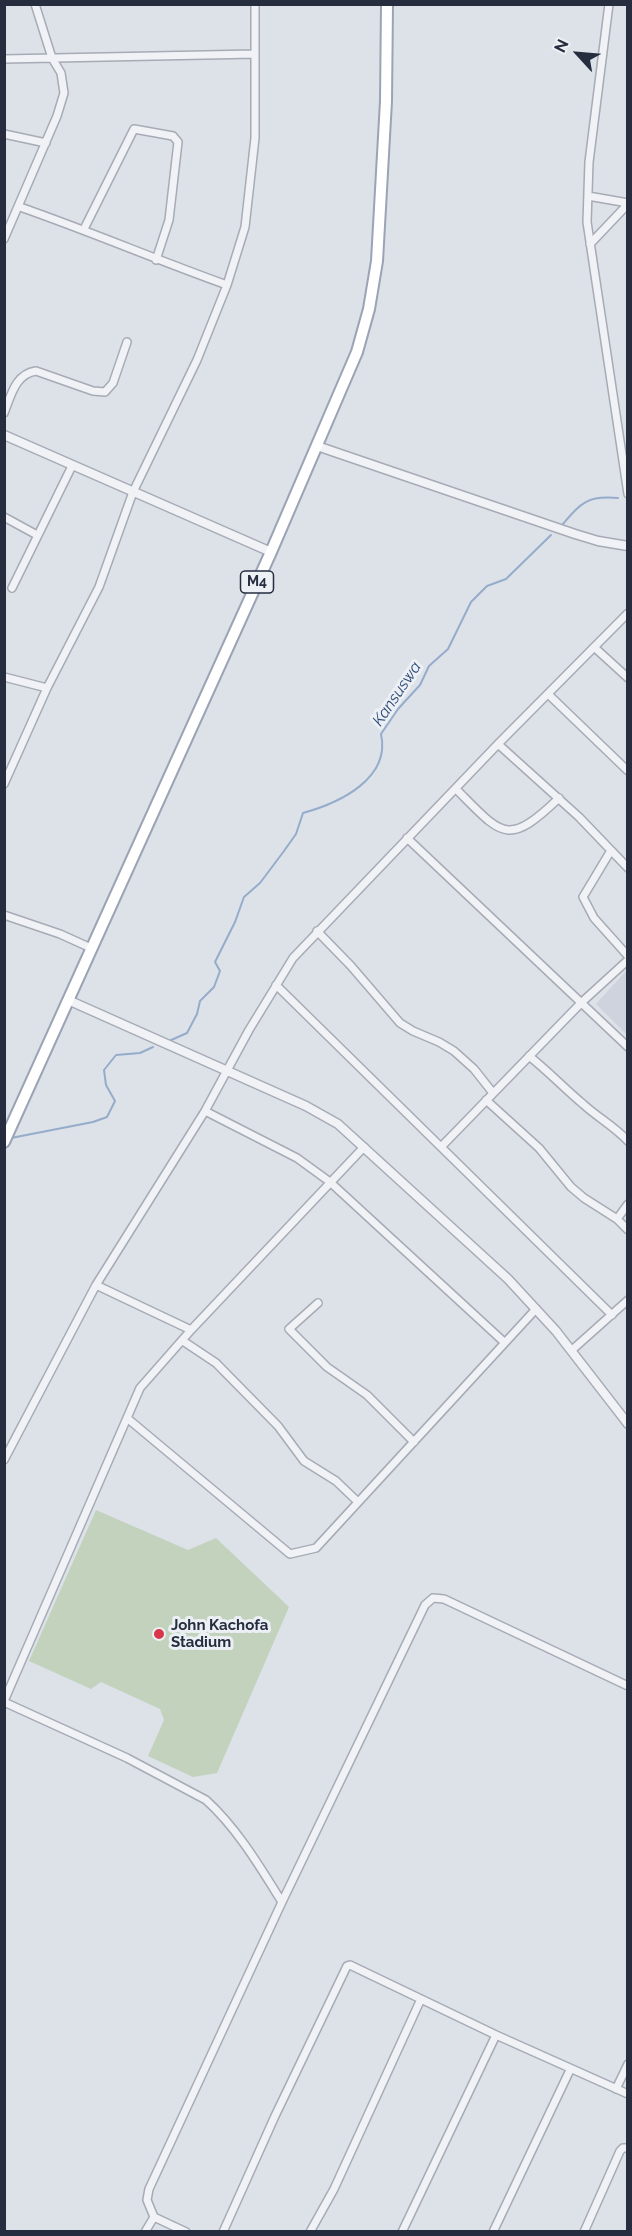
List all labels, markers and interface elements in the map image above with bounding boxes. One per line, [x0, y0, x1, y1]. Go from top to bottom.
north arrow [548, 24, 608, 84]
text: N [550, 36, 573, 56]
road number: M4 [240, 571, 274, 593]
water label: Kansuswa [369, 658, 425, 730]
place label: John Kachofa Stadium [171, 1616, 268, 1651]
marker: John Kachofa Stadium [152, 1627, 166, 1641]

